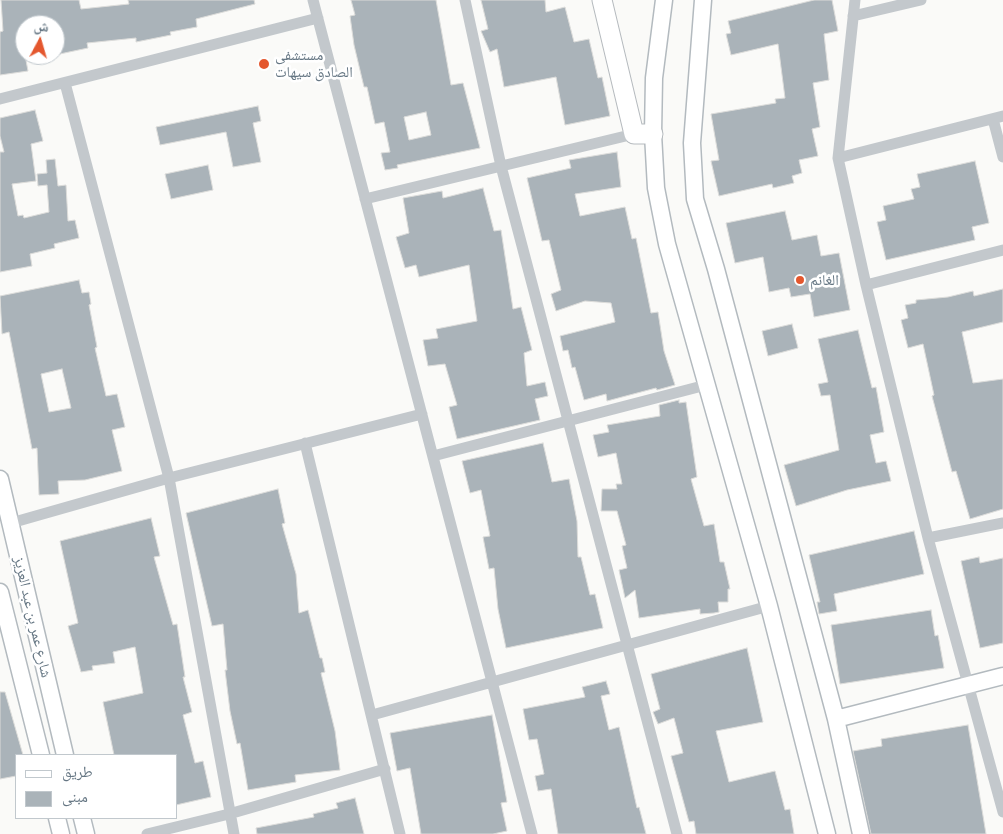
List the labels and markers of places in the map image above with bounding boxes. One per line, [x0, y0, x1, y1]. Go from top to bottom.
place label: مستشفى الصادق سيهات [275, 46, 353, 81]
marker: مستشفى الصادق سيهات [257, 57, 271, 71]
place label: الغانم [810, 271, 839, 289]
marker: الغانم [794, 274, 806, 286]

